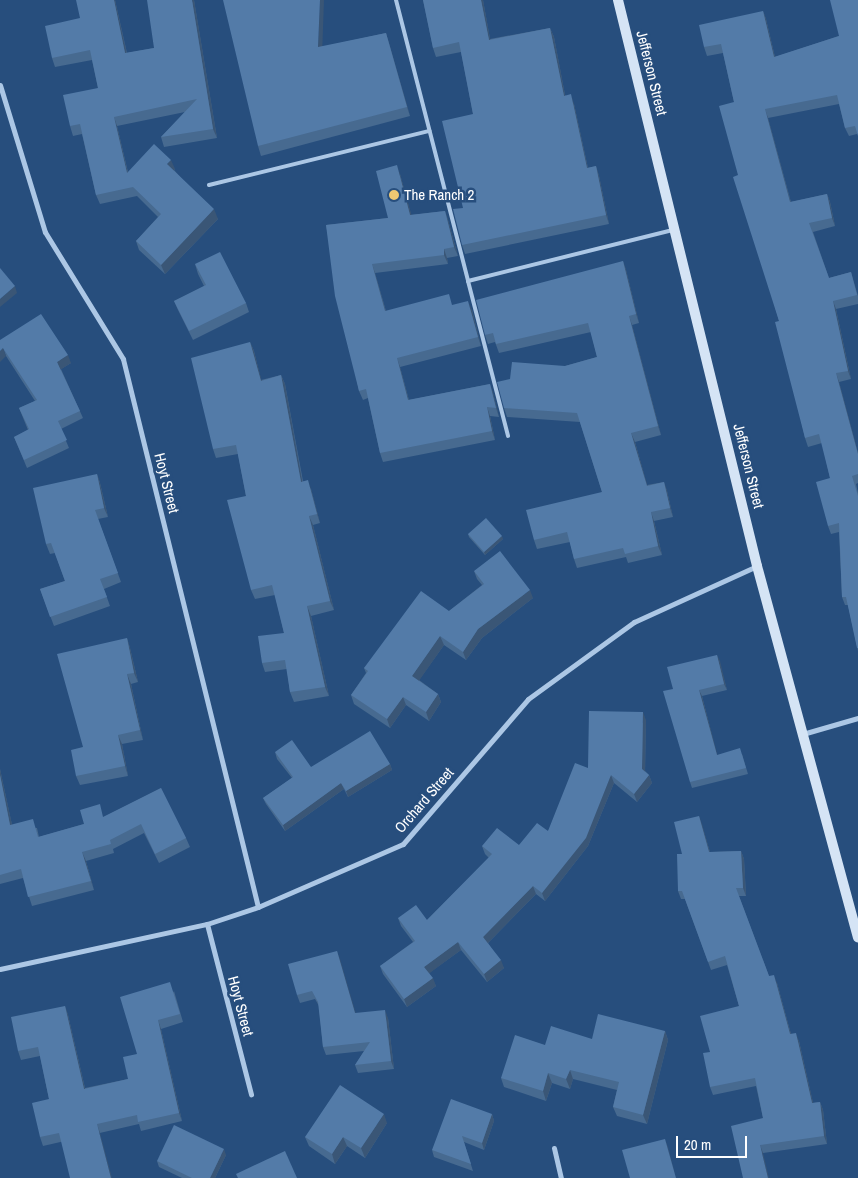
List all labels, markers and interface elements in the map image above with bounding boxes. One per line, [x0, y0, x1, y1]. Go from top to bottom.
street label: Jefferson Street [633, 29, 671, 117]
place label: The Ranch 2 [404, 186, 474, 204]
marker: The Ranch 2 [388, 189, 400, 201]
street label: Jefferson Street [730, 422, 768, 510]
street label: Hoyt Street [151, 451, 183, 515]
street label: Orchard Street [391, 764, 457, 836]
street label: Hoyt Street [224, 974, 258, 1038]
scale bar [678, 1126, 749, 1158]
text: 20 m [684, 1134, 711, 1155]

